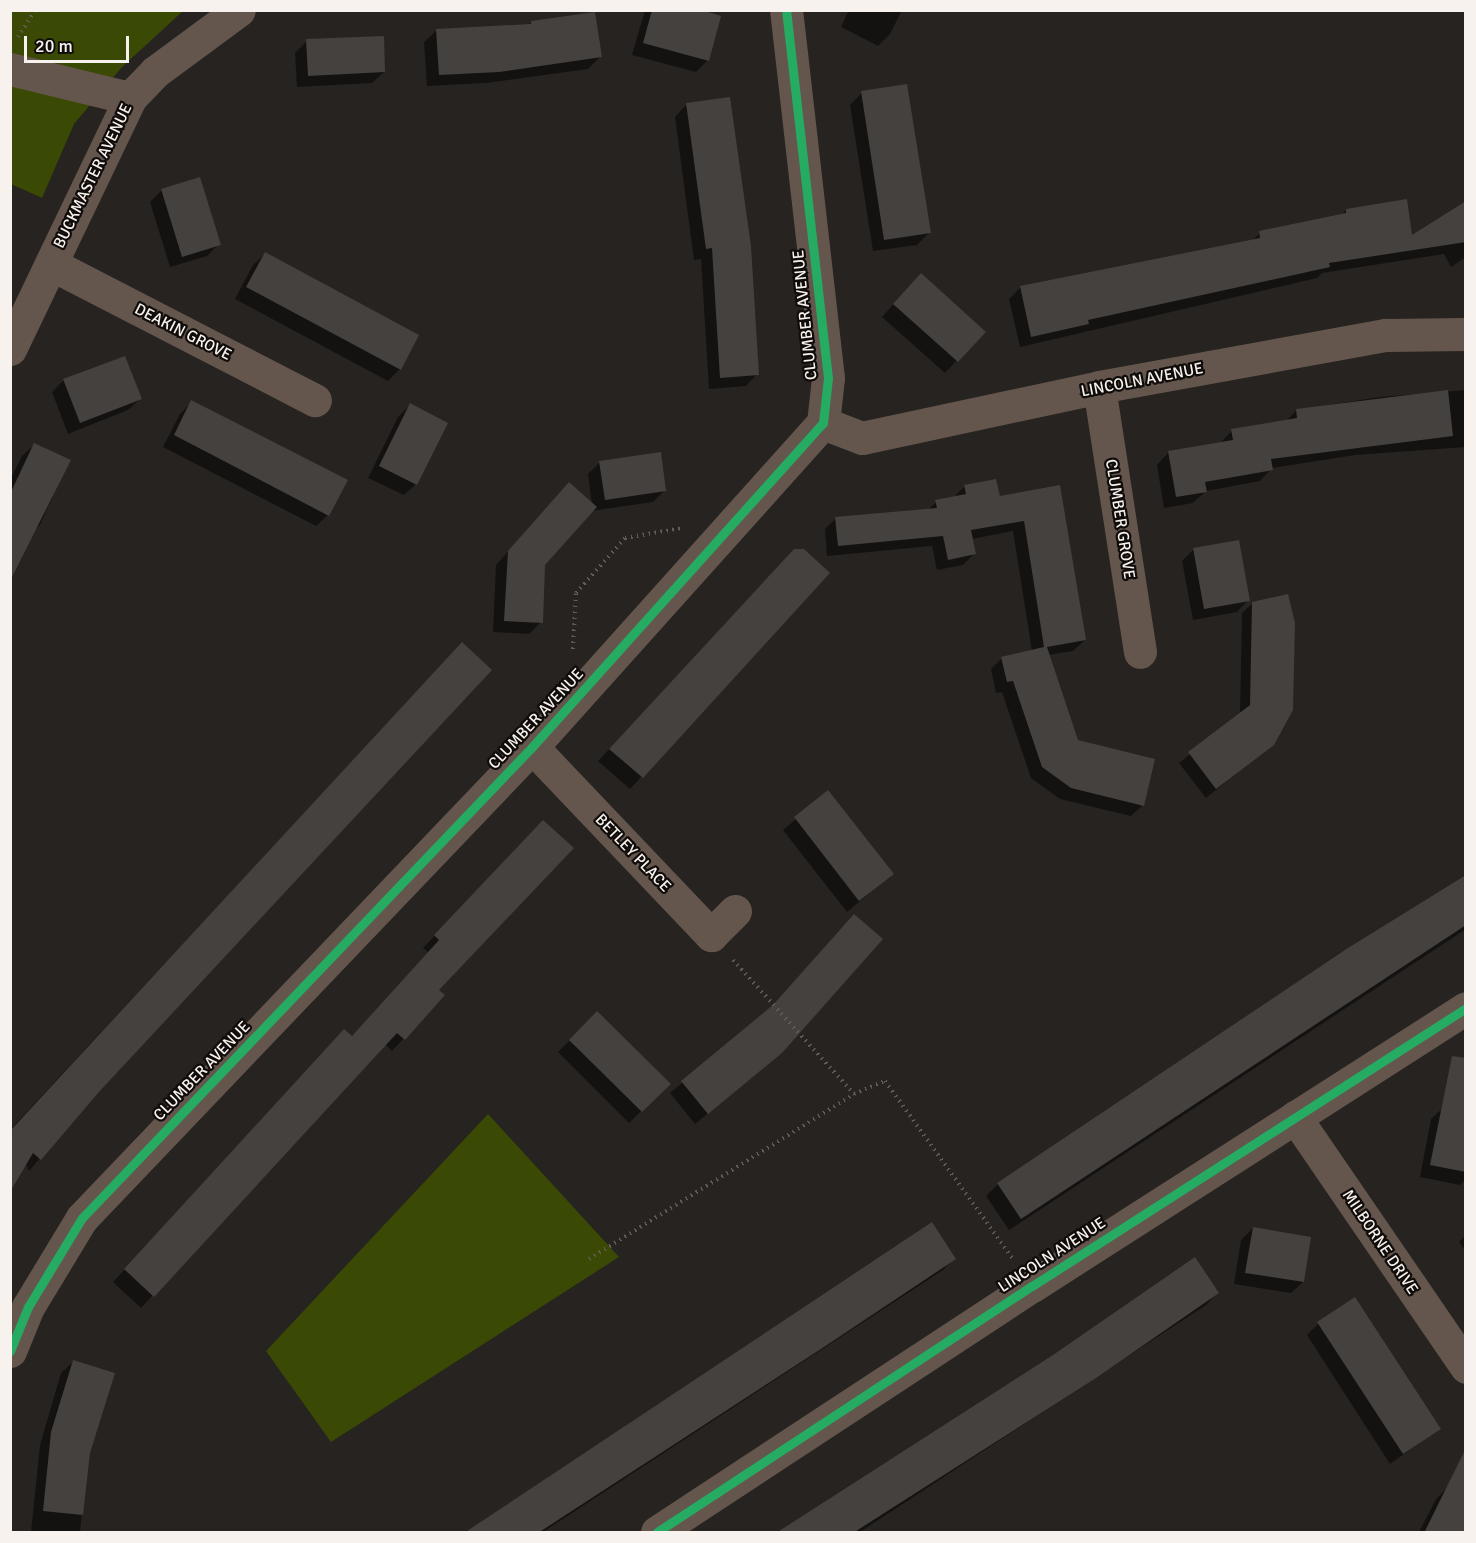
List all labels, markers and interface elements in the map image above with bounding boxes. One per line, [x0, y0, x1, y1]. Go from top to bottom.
scale bar [27, 24, 132, 62]
text: 20 m [35, 35, 73, 57]
street label: BUCKMASTER AVENUE [50, 101, 136, 251]
street label: CLUMBER AVENUE [789, 249, 821, 381]
street label: DEAKIN GROVE [131, 299, 235, 365]
street label: LINCOLN AVENUE [1079, 359, 1205, 401]
street label: CLUMBER GROVE [1101, 458, 1139, 580]
street label: CLUMBER AVENUE [484, 665, 588, 773]
street label: BETLEY PLACE [591, 810, 675, 896]
street label: CLUMBER AVENUE [150, 1017, 254, 1125]
street label: MILBORNE DRIVE [1338, 1186, 1422, 1298]
street label: LINCOLN AVENUE [995, 1213, 1109, 1297]

